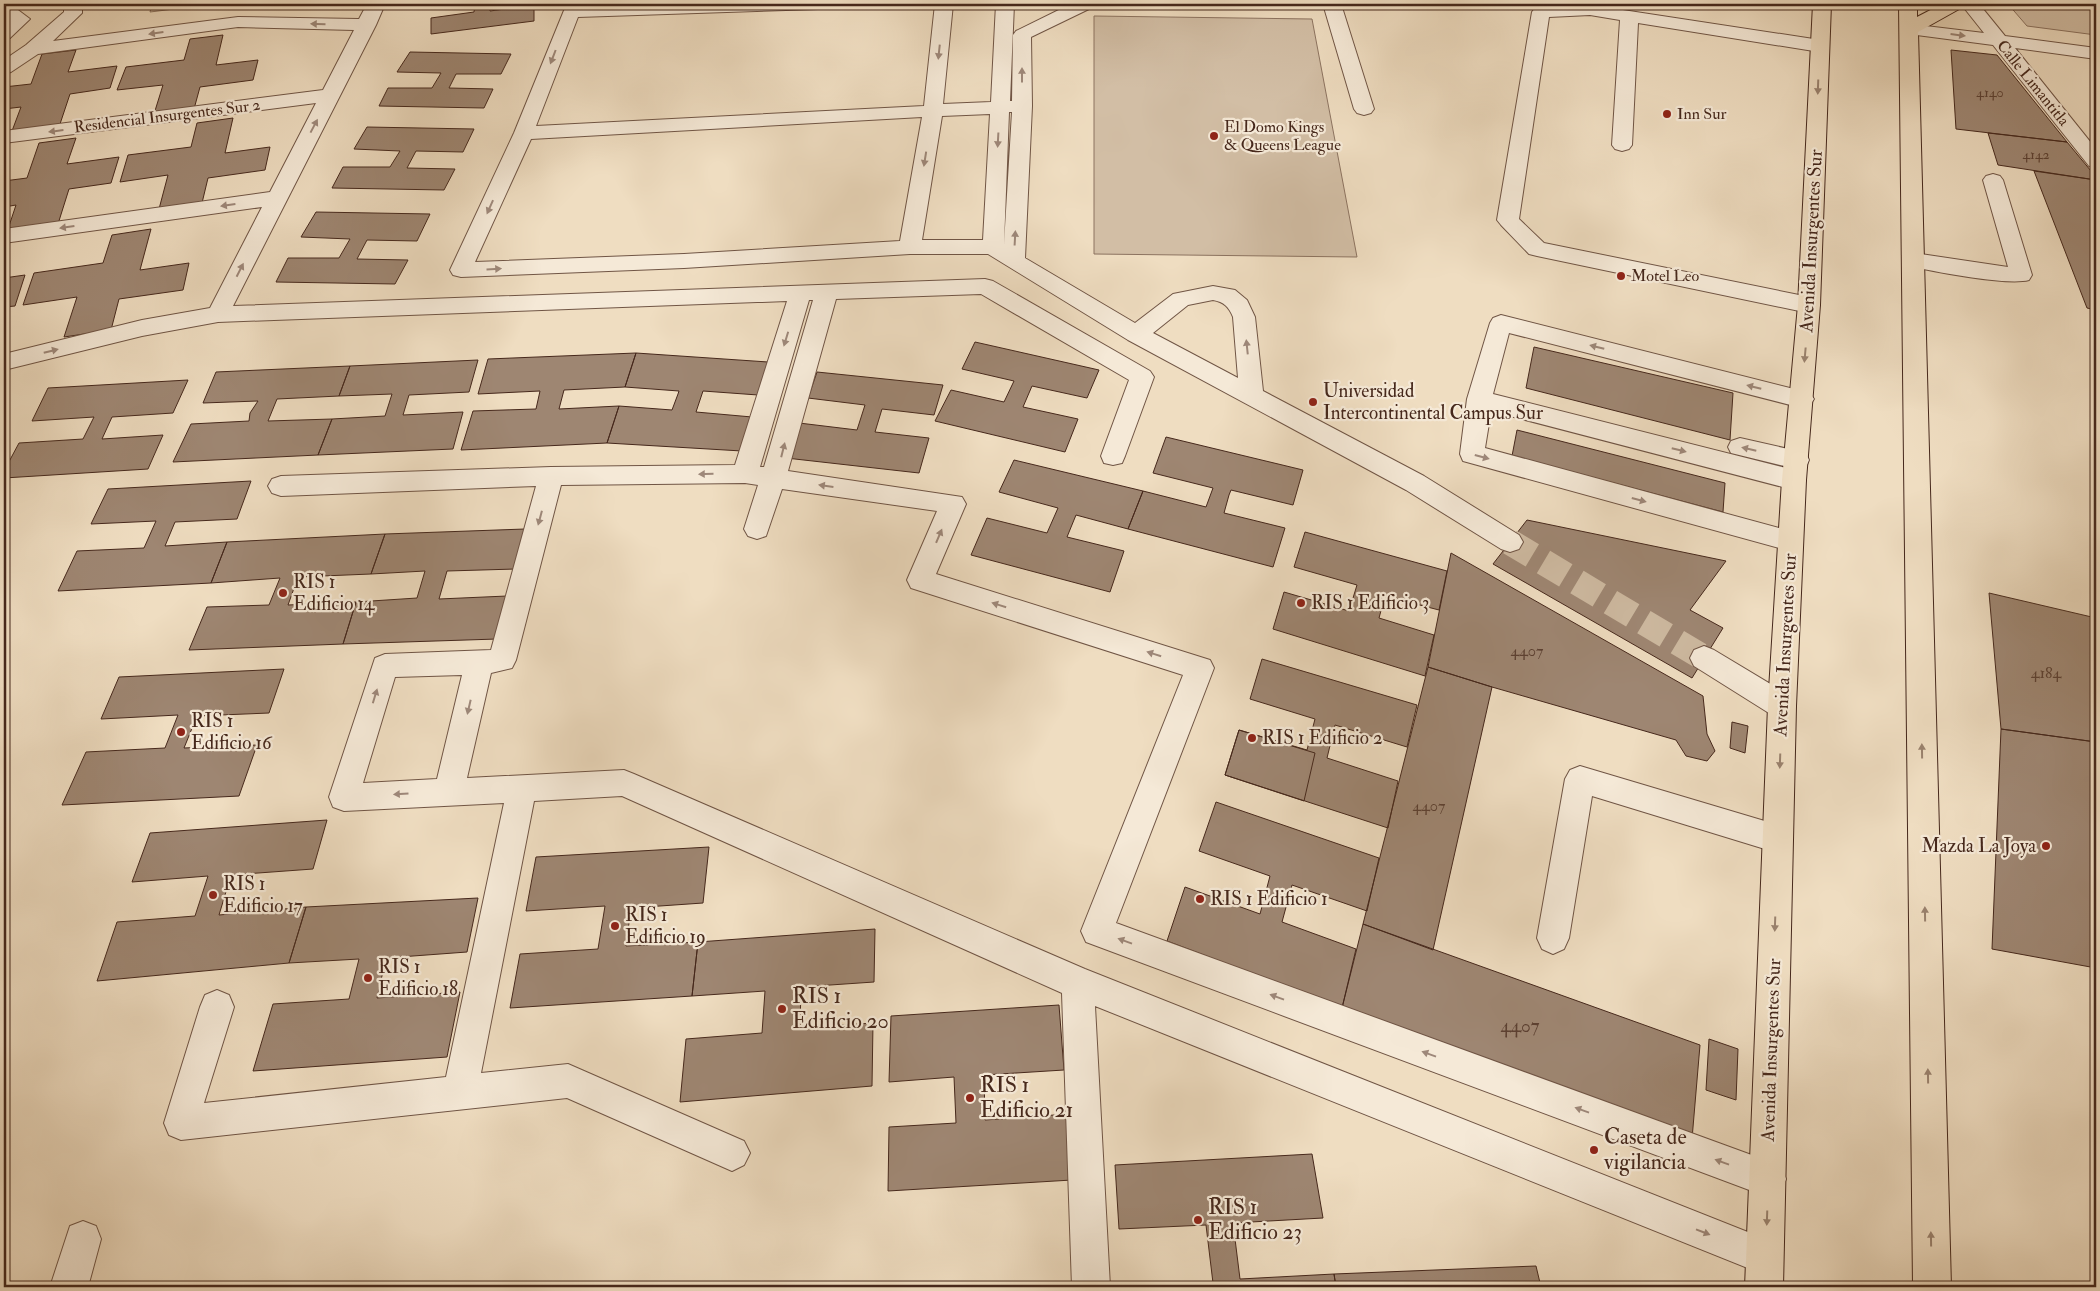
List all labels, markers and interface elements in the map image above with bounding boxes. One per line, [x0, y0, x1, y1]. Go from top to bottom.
one-way arrow [310, 20, 326, 28]
one-way arrow [148, 29, 164, 37]
one-way arrow [1950, 32, 1966, 40]
street label: Calle Limantitla [1992, 36, 2074, 130]
one-way arrow [935, 45, 943, 61]
one-way arrow [549, 50, 556, 65]
one-way arrow [1018, 67, 1026, 83]
one-way arrow [1814, 80, 1822, 96]
house number: 4140 [1976, 84, 2004, 101]
street label: Residencial Insurgentes Sur 2 [73, 95, 261, 137]
place label: Inn Sur [1677, 104, 1726, 124]
marker: Inn Sur [1661, 108, 1673, 120]
place label: El Domo Kings & Queens League [1224, 117, 1341, 155]
one-way arrow [310, 119, 318, 133]
one-way arrow [48, 127, 64, 135]
marker: El Domo Kings & Queens League [1208, 130, 1220, 142]
one-way arrow [994, 132, 1002, 148]
house number: 4142 [2022, 146, 2050, 163]
street label: Avenida Insurgentes Sur [1794, 149, 1828, 334]
one-way arrow [921, 151, 929, 167]
one-way arrow [486, 200, 494, 214]
one-way arrow [220, 201, 236, 209]
one-way arrow [59, 224, 75, 232]
one-way arrow [1011, 230, 1019, 246]
one-way arrow [236, 263, 244, 278]
one-way arrow [487, 264, 503, 272]
place label: Motel Leo [1631, 266, 1700, 286]
marker: Motel Leo [1615, 270, 1627, 282]
one-way arrow [781, 332, 789, 347]
one-way arrow [1243, 339, 1251, 355]
one-way arrow [1589, 343, 1604, 351]
one-way arrow [44, 347, 59, 355]
one-way arrow [1801, 347, 1809, 363]
place label: Universidad Intercontinental Campus Sur [1323, 379, 1543, 426]
one-way arrow [1747, 383, 1762, 391]
marker: Universidad Intercontinental Campus Sur [1307, 396, 1319, 408]
one-way arrow [779, 442, 787, 457]
one-way arrow [1742, 445, 1757, 453]
one-way arrow [1672, 446, 1687, 454]
one-way arrow [1474, 453, 1490, 461]
one-way arrow [697, 470, 713, 478]
one-way arrow [818, 481, 834, 489]
one-way arrow [1631, 496, 1646, 504]
one-way arrow [535, 510, 543, 525]
one-way arrow [936, 529, 944, 543]
street label: Avenida Insurgentes Sur [1768, 553, 1802, 738]
place label: RIS 1 Edificio 14 [293, 570, 375, 616]
marker: RIS 1 Edificio 14 [277, 587, 289, 599]
place label: RIS 1 Edificio 3 [1311, 591, 1429, 615]
marker: RIS 1 Edificio 3 [1295, 597, 1307, 609]
one-way arrow [991, 601, 1006, 609]
house number: 4407 [1511, 641, 1544, 661]
one-way arrow [1146, 649, 1161, 657]
house number: 4184 [2031, 663, 2063, 683]
one-way arrow [372, 689, 380, 704]
one-way arrow [465, 699, 473, 714]
place label: RIS 1 Edificio 16 [191, 709, 273, 755]
marker: RIS 1 Edificio 16 [175, 726, 187, 738]
place label: RIS 1 Edificio 2 [1262, 726, 1383, 750]
marker: RIS 1 Edificio 2 [1246, 732, 1258, 744]
one-way arrow [1918, 743, 1926, 759]
one-way arrow [1776, 753, 1784, 769]
one-way arrow [392, 791, 408, 799]
house number: 4407 [1413, 796, 1446, 816]
place label: Mazda La Joya [1921, 834, 2036, 858]
marker: Mazda La Joya [2040, 840, 2052, 852]
place label: RIS 1 Edificio 17 [223, 872, 303, 918]
place label: RIS 1 Edificio 1 [1210, 887, 1328, 911]
marker: RIS 1 Edificio 17 [207, 889, 219, 901]
marker: RIS 1 Edificio 1 [1194, 893, 1206, 905]
place label: RIS 1 Edificio 19 [625, 903, 706, 949]
one-way arrow [1921, 905, 1929, 921]
one-way arrow [1771, 916, 1779, 932]
marker: RIS 1 Edificio 19 [609, 920, 621, 932]
one-way arrow [1117, 937, 1132, 944]
place label: RIS 1 Edificio 18 [378, 955, 458, 1001]
street label: Avenida Insurgentes Sur [1756, 958, 1786, 1143]
marker: RIS 1 Edificio 18 [362, 972, 374, 984]
place label: RIS 1 Edificio 20 [792, 982, 889, 1035]
one-way arrow [1269, 993, 1284, 1001]
marker: RIS 1 Edificio 20 [776, 1003, 788, 1015]
house number: 4407 [1501, 1014, 1540, 1038]
one-way arrow [1422, 1050, 1437, 1057]
one-way arrow [1924, 1068, 1932, 1084]
place label: RIS 1 Edificio 21 [980, 1071, 1073, 1124]
marker: RIS 1 Edificio 21 [964, 1092, 976, 1104]
one-way arrow [1574, 1106, 1589, 1114]
place label: Caseta de vigilancia [1603, 1123, 1687, 1176]
marker: Caseta de vigilancia [1588, 1144, 1600, 1156]
one-way arrow [1714, 1158, 1729, 1166]
place label: RIS 1 Edificio 23 [1208, 1193, 1302, 1246]
one-way arrow [1762, 1210, 1770, 1226]
marker: RIS 1 Edificio 23 [1192, 1214, 1204, 1226]
one-way arrow [1696, 1229, 1711, 1236]
one-way arrow [1927, 1230, 1935, 1246]

